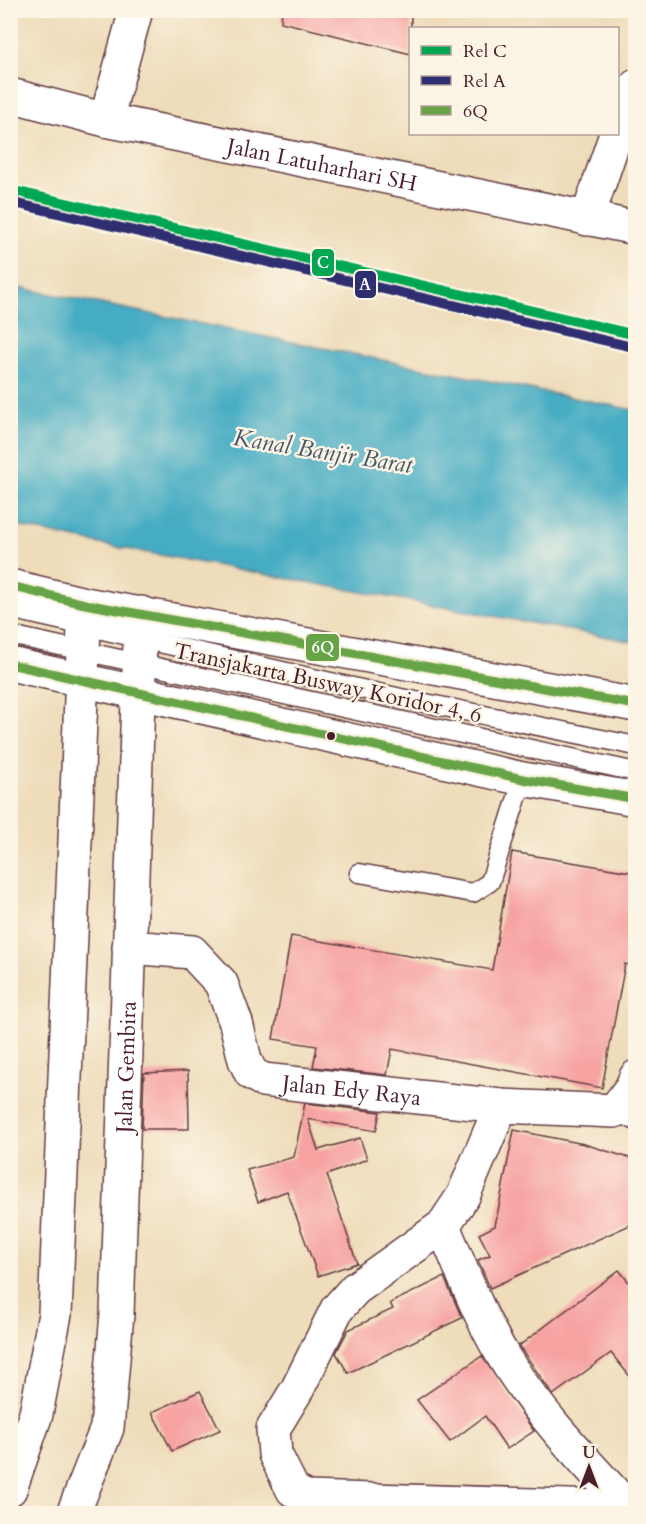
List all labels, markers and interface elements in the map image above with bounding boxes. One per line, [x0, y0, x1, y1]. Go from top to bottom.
legend [409, 27, 619, 135]
text: Rel C [463, 39, 507, 64]
text: Rel A [463, 69, 506, 94]
text: 6Q [463, 99, 488, 124]
street label: Jalan Latuharhari SH [222, 130, 420, 199]
line badge: C [311, 248, 335, 277]
text: C [317, 252, 329, 274]
line badge: A [354, 270, 377, 299]
text: A [359, 274, 371, 296]
water label: Kanal Banjir Barat [231, 421, 416, 482]
line badge: 6Q [305, 633, 340, 662]
street label: Transjakarta Busway Koridor 4, 6 [171, 636, 484, 730]
text: 6Q [312, 637, 334, 659]
unlabelled marker [325, 730, 337, 742]
street label: Jalan Gembira [109, 1000, 144, 1137]
street label: Jalan Edy Raya [278, 1068, 423, 1113]
north arrow [559, 1437, 619, 1497]
text: U [582, 1442, 596, 1464]

